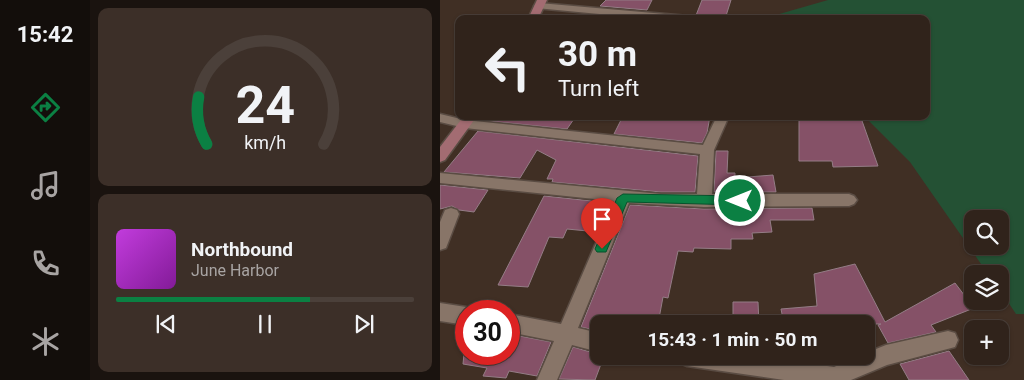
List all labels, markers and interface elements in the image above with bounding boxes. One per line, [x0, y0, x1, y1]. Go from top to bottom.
text: 15:42 [17, 22, 73, 47]
text: 30 m [558, 34, 637, 75]
icon: left [475, 35, 540, 100]
text: 24 [235, 75, 295, 136]
text: Turn left [558, 76, 639, 101]
icon: directions [28, 90, 63, 125]
text: km/h [244, 132, 286, 153]
icon: music [28, 168, 63, 203]
position arrow [713, 174, 765, 226]
pin [581, 198, 623, 249]
icon: arrive [588, 205, 616, 233]
map controls [964, 210, 1009, 365]
button: search [964, 210, 1009, 255]
text: Northbound [191, 238, 293, 261]
icon: phone [28, 246, 63, 281]
text: June Harbor [191, 261, 279, 280]
button: layers [964, 265, 1009, 310]
speed limit sign: 30 [455, 300, 520, 365]
icon: previous [152, 310, 180, 338]
icon: pause [251, 310, 279, 338]
icon: next [350, 310, 378, 338]
button: + [964, 320, 1009, 365]
icon: climate [28, 324, 63, 359]
text: 15:43 · 1 min · 50 m [647, 328, 818, 351]

